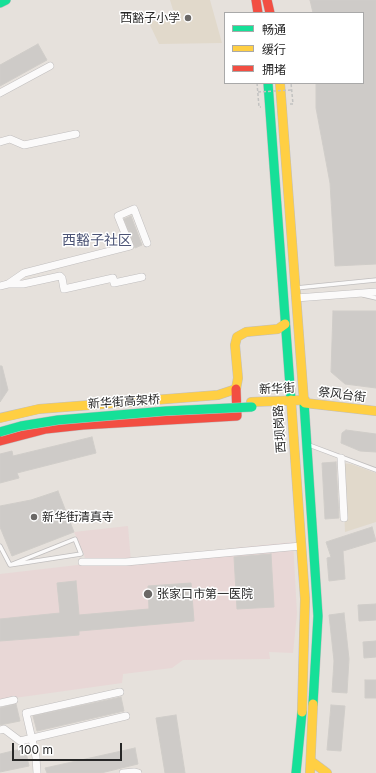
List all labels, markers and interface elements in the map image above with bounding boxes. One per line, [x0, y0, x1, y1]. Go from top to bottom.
place label: 西豁子小学 [120, 11, 180, 25]
legend [224, 12, 364, 84]
marker: 西豁子小学 [183, 13, 193, 23]
text: 畅通 [262, 22, 286, 37]
text: 缓行 [262, 42, 286, 57]
text: 拥堵 [262, 62, 286, 77]
district label: 西豁子社区 [62, 233, 132, 249]
street label: 新华街 [259, 381, 295, 397]
street label: 祭风台街 [317, 385, 367, 405]
street label: 新华街高架桥 [88, 392, 160, 412]
street label: 西坝岗路 [271, 405, 289, 453]
place label: 新华街清真寺 [42, 510, 114, 524]
marker: 新华街清真寺 [29, 512, 39, 522]
place label: 张家口市第一医院 [157, 587, 253, 601]
marker: 张家口市第一医院 [142, 588, 154, 600]
scale bar [14, 735, 124, 761]
text: 100 m [19, 742, 53, 757]

